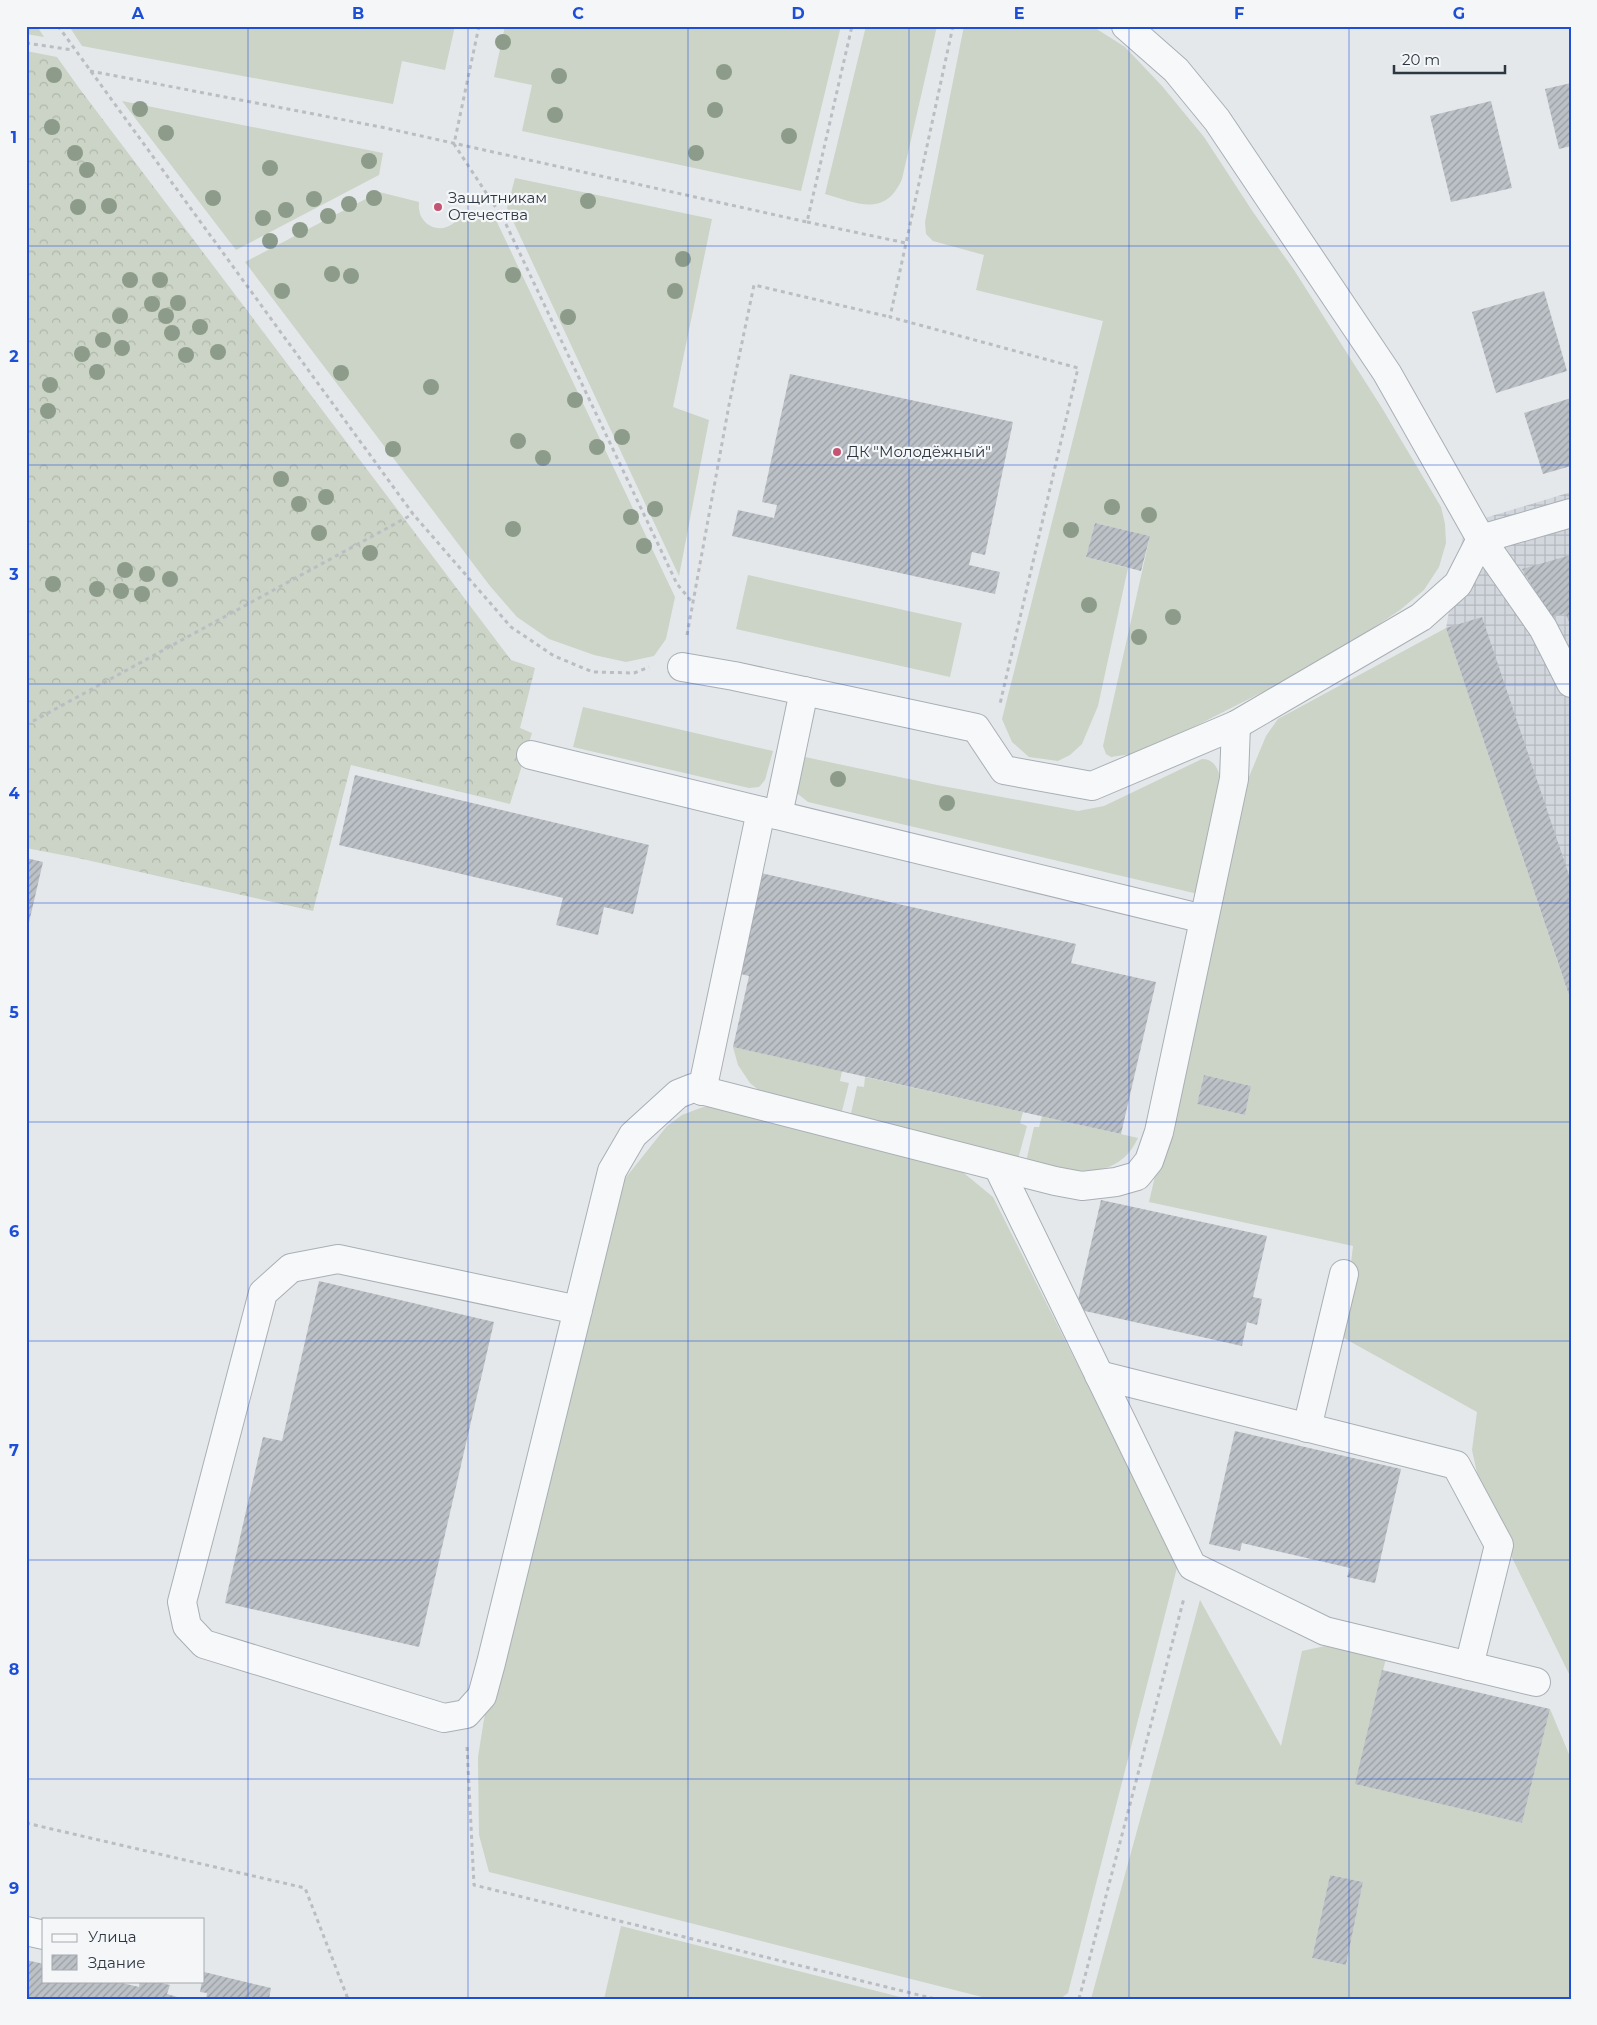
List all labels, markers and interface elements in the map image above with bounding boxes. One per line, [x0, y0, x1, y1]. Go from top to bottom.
text: A [131, 4, 145, 23]
text: B [352, 4, 364, 23]
text: C [572, 4, 584, 23]
text: D [791, 4, 805, 23]
text: E [1014, 4, 1024, 23]
text: F [1234, 4, 1244, 23]
text: G [1453, 4, 1465, 23]
scale bar [1394, 42, 1506, 74]
text: 20 m [1402, 50, 1440, 69]
text: 1 [11, 128, 17, 147]
place label: Защитникам Отечества [448, 188, 547, 224]
marker: Защитникам Отечества [432, 201, 444, 213]
text: 2 [9, 347, 19, 366]
place label: ДК "Молодёжный" [847, 442, 991, 461]
marker: ДК "Молодёжный" [831, 446, 843, 458]
text: 3 [8, 565, 19, 584]
text: 4 [8, 784, 20, 803]
text: 5 [9, 1003, 19, 1022]
text: 6 [9, 1222, 19, 1241]
text: 7 [9, 1441, 19, 1460]
text: 8 [9, 1660, 19, 1679]
text: 9 [9, 1879, 19, 1898]
legend [42, 1918, 205, 1982]
text: Улица [88, 1927, 136, 1946]
text: Здание [88, 1953, 146, 1972]

